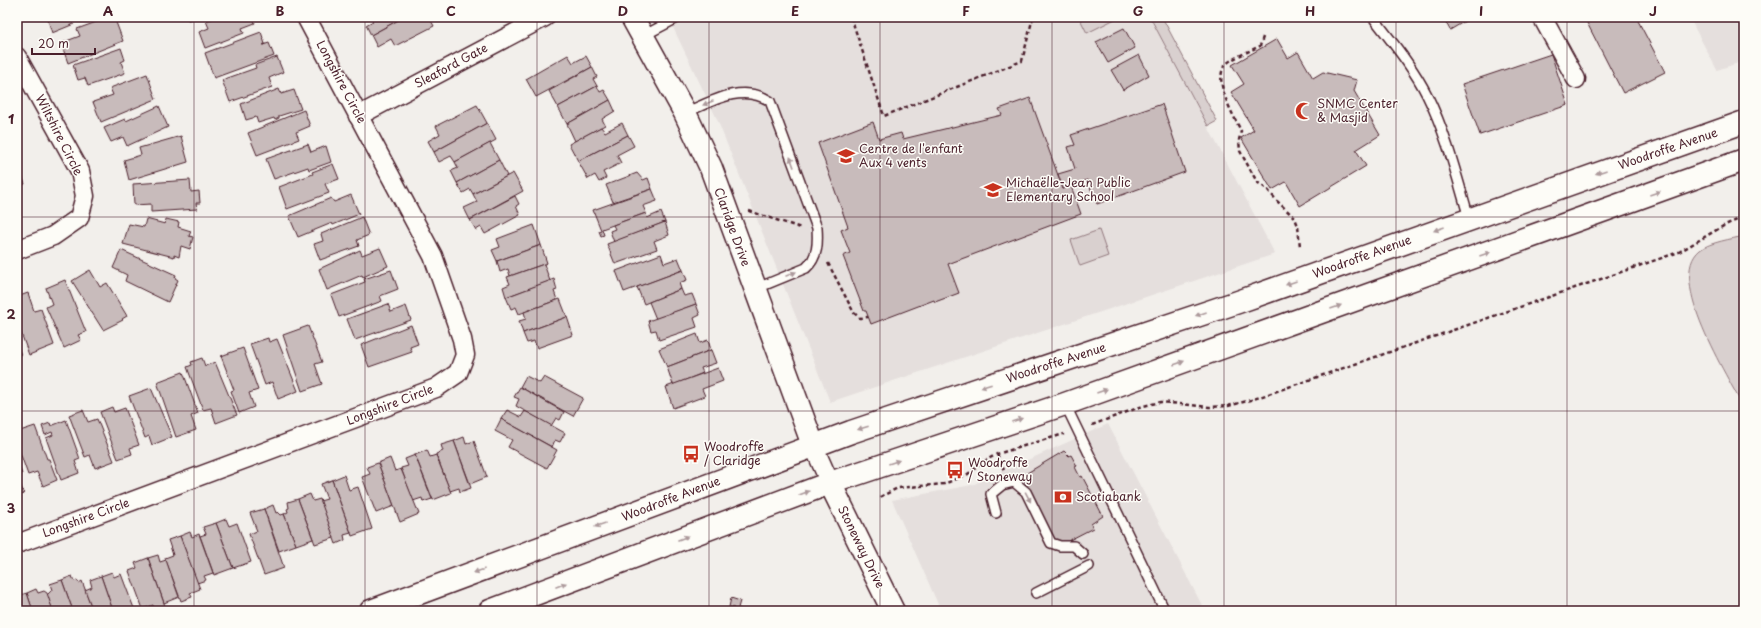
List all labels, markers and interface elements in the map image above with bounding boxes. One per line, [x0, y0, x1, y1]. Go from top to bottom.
text: A [103, 1, 113, 20]
text: B [276, 1, 285, 20]
text: C [446, 1, 456, 20]
text: D [618, 1, 628, 20]
text: E [791, 1, 799, 20]
text: F [962, 1, 970, 20]
text: G [1133, 1, 1143, 20]
text: H [1305, 1, 1315, 20]
text: I [1479, 1, 1483, 20]
text: J [1649, 1, 1657, 20]
scale bar [32, 30, 95, 56]
text: 20 m [38, 34, 69, 52]
street label: Longshire Circle [312, 37, 371, 126]
street label: Sleaford Gate [411, 38, 490, 92]
street label: Wiltshire Circle [32, 91, 88, 178]
place label: SNMC Center & Masjid [1317, 94, 1398, 126]
one-way arrow [702, 100, 714, 106]
mosque icon: SNMC Center & Masjid [1294, 101, 1314, 121]
text: 1 [8, 109, 14, 128]
street label: Woodroffe Avenue [1616, 122, 1720, 173]
place label: Centre de l'enfant Aux 4 vents [859, 139, 963, 171]
school or university icon: Centre de l'enfant Aux 4 vents [836, 146, 856, 166]
one-way arrow [789, 155, 795, 167]
one-way arrow [1595, 169, 1607, 175]
place label: Michaëlle-Jean Public Elementary School [1006, 173, 1130, 205]
school or university icon: Michaëlle-Jean Public Elementary School [983, 180, 1003, 200]
street label: Claridge Drive [710, 185, 756, 269]
one-way arrow [1649, 189, 1661, 195]
one-way arrow [1433, 227, 1445, 233]
street label: Woodroffe Avenue [1310, 230, 1414, 282]
one-way arrow [1479, 250, 1491, 256]
one-way arrow [786, 270, 798, 276]
one-way arrow [1284, 280, 1296, 286]
text: 2 [6, 304, 16, 323]
one-way arrow [1331, 304, 1343, 310]
one-way arrow [1195, 312, 1207, 318]
street label: Woodroffe Avenue [1003, 337, 1108, 387]
one-way arrow [1174, 360, 1186, 366]
street label: Longshire Circle [344, 379, 436, 429]
one-way arrow [980, 384, 992, 390]
one-way arrow [1096, 387, 1108, 393]
one-way arrow [1012, 417, 1024, 423]
one-way arrow [856, 425, 868, 431]
place label: Woodroffe / Claridge [704, 437, 764, 469]
bus stop icon: Woodroffe / Claridge [681, 444, 701, 464]
place label: Woodroffe / Stoneway [968, 453, 1032, 485]
one-way arrow [888, 459, 900, 465]
bus stop icon: Woodroffe / Stoneway [945, 460, 965, 480]
street label: Woodroffe Avenue [619, 471, 723, 525]
bank icon: Scotiabank [1053, 487, 1073, 507]
place label: Scotiabank [1076, 487, 1141, 505]
one-way arrow [799, 489, 811, 495]
one-way arrow [1025, 491, 1032, 503]
street label: Longshire Circle [40, 493, 132, 541]
text: 3 [7, 498, 16, 517]
street label: Stoneway Drive [834, 502, 890, 591]
one-way arrow [594, 523, 606, 529]
one-way arrow [677, 535, 689, 541]
one-way arrow [472, 568, 484, 574]
one-way arrow [556, 581, 568, 587]

